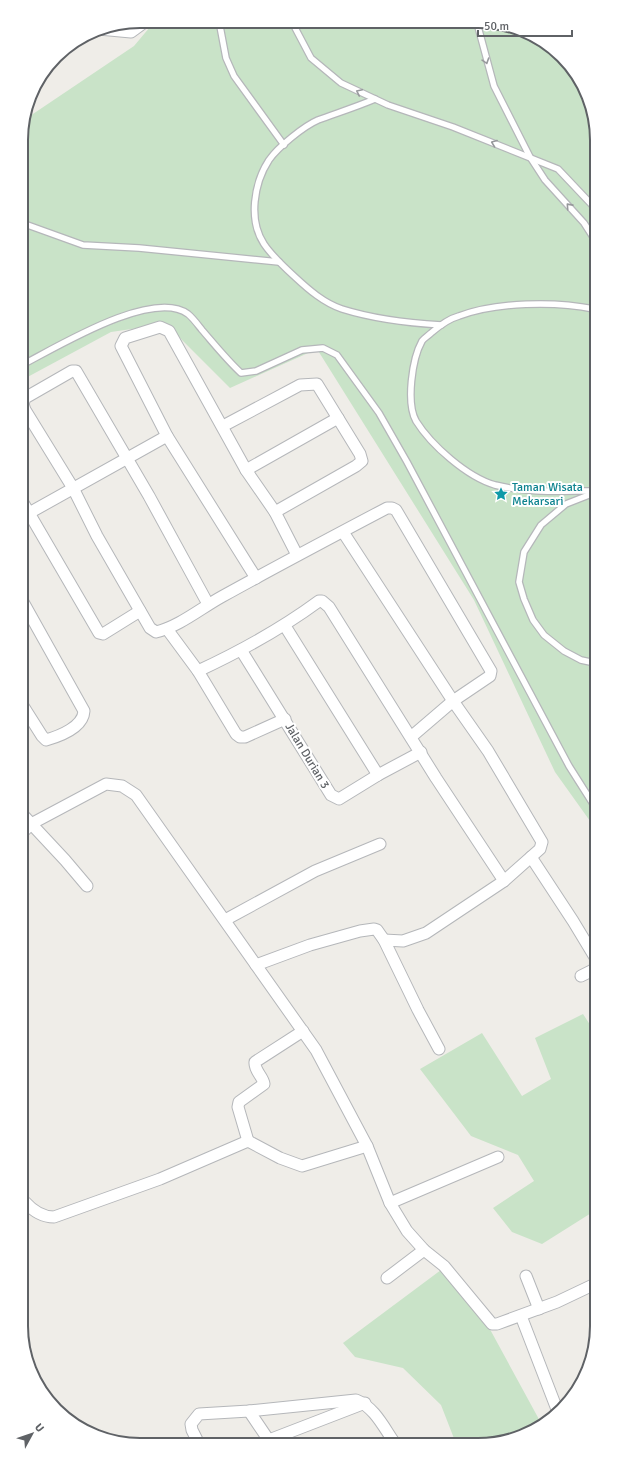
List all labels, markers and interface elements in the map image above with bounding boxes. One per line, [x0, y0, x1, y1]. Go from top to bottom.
scale bar [478, 12, 572, 38]
text: 50 m [484, 19, 509, 34]
one-way arrow [481, 57, 490, 64]
one-way arrow [356, 89, 363, 97]
one-way arrow [490, 139, 497, 147]
one-way arrow [567, 204, 574, 211]
place label: Taman Wisata Mekarsari [512, 480, 583, 509]
place icon: Taman Wisata Mekarsari [493, 486, 509, 502]
street label: Jalan Durian 3 [282, 720, 332, 792]
north arrow [12, 1414, 52, 1454]
text: U [32, 1421, 47, 1435]

